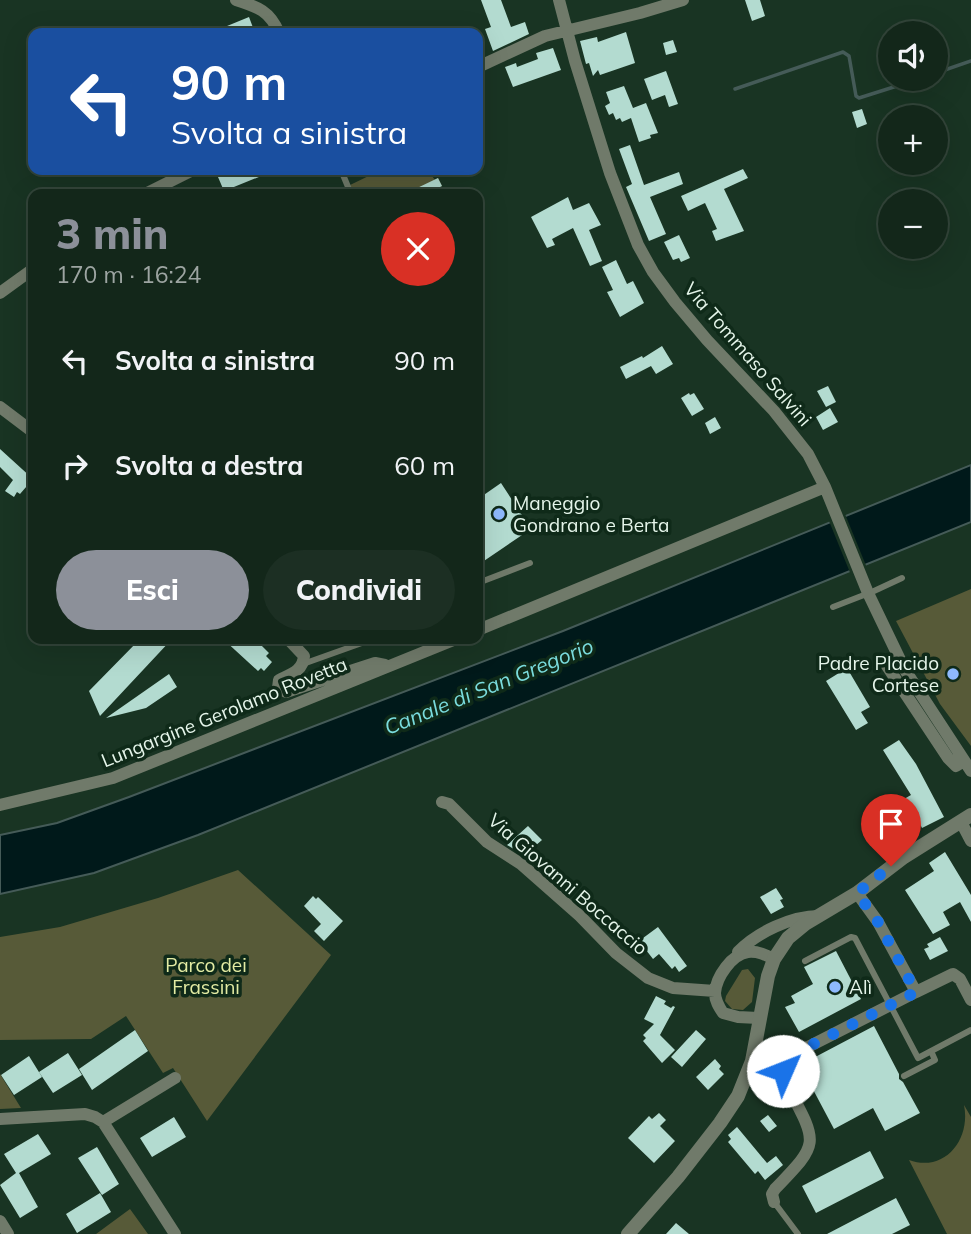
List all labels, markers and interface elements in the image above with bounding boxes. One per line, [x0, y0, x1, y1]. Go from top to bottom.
map controls [878, 21, 948, 259]
button: sound [878, 21, 948, 91]
text: 90 m [171, 51, 287, 112]
icon: left [56, 56, 147, 147]
button: + [878, 105, 948, 175]
text: Svolta a sinistra [171, 112, 407, 152]
button: − [878, 189, 948, 259]
text: 3 min [56, 207, 169, 260]
button: close [381, 212, 455, 286]
text: 170 m · 16:24 [56, 260, 201, 289]
street label: Via Tommaso Salvini [679, 277, 817, 431]
icon: left [56, 342, 94, 380]
text: Svolta a sinistra [115, 344, 315, 377]
text: 90 m [394, 344, 455, 377]
icon: right [56, 447, 94, 485]
text: Svolta a destra [115, 449, 303, 482]
text: 60 m [394, 449, 455, 482]
place label: Maneggio Gondrano e Berta [513, 491, 669, 537]
marker: Maneggio Gondrano e Berta [491, 506, 507, 522]
button: Esci [56, 550, 249, 630]
button: Condividi [263, 550, 455, 630]
water label: Canale di San Gregorio [380, 632, 597, 740]
place label: Padre Placido Cortese [818, 651, 939, 697]
street label: Lungargine Gerolamo Rovetta [98, 652, 350, 772]
marker: Padre Placido Cortese [945, 666, 961, 682]
pin [861, 794, 921, 866]
icon: arrive [872, 805, 910, 843]
street label: Via Giovanni Boccaccio [483, 808, 653, 960]
park label: Parco dei Frassini [165, 953, 247, 999]
place label: Alì [849, 975, 872, 999]
marker: Alì [827, 979, 843, 995]
position arrow [746, 1034, 820, 1108]

